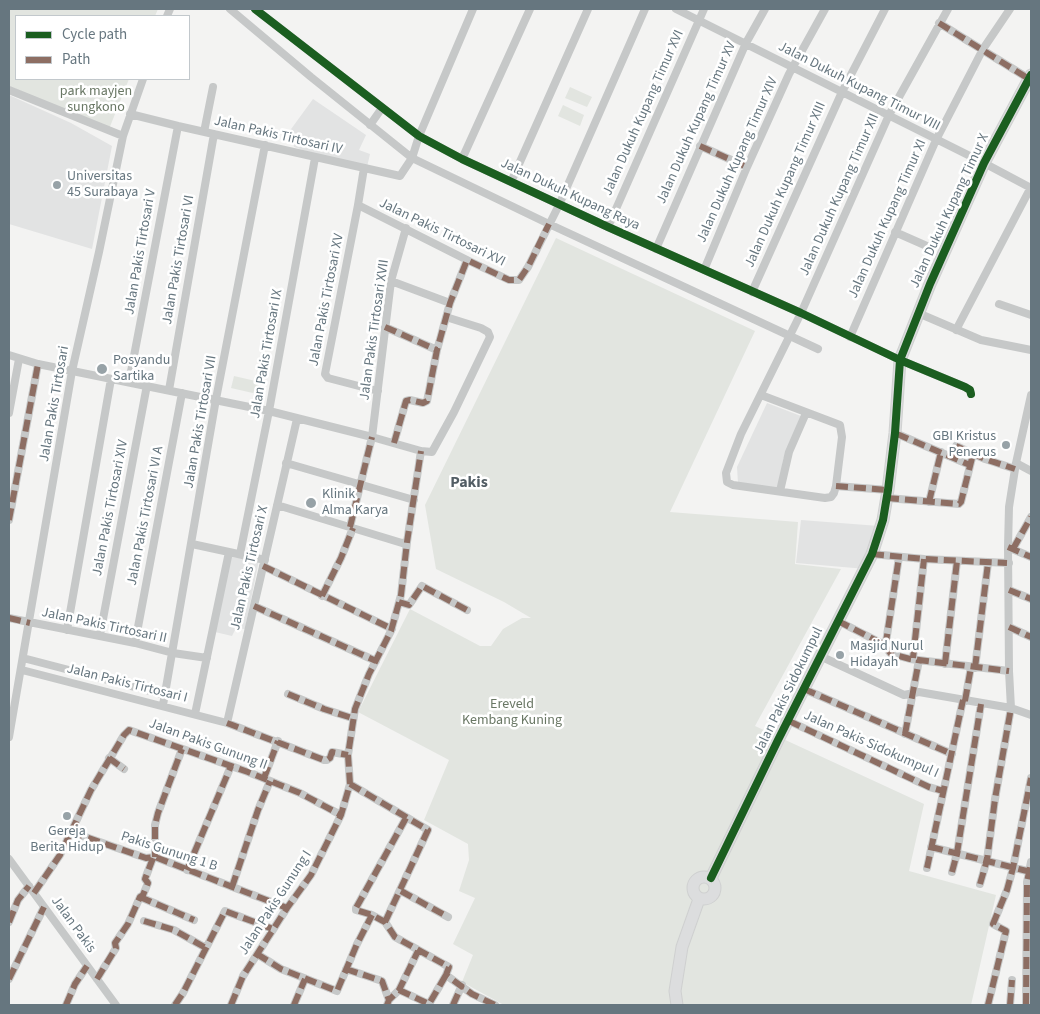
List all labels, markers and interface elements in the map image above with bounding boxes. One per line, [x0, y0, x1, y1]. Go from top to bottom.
legend [15, 15, 190, 80]
text: Cycle path [62, 24, 127, 45]
street label: Jalan Dukuh Kupang Timur XVI [600, 28, 688, 198]
street label: Jalan Dukuh Kupang Timur XV [654, 39, 740, 207]
street label: Jalan Dukuh Kupang Timur VIII [775, 39, 943, 135]
text: Path [62, 49, 90, 70]
street label: Jalan Dukuh Kupang Timur XIV [694, 75, 782, 245]
park label: park mayjen sungkono [60, 84, 132, 116]
street label: Jalan Dukuh Kupang Timur XIII [742, 100, 830, 270]
street label: Jalan Dukuh Kupang Timur XII [797, 111, 883, 279]
street label: Jalan Pakis Tirtosari IV [212, 113, 344, 159]
street label: Jalan Dukuh Kupang Timur X [907, 131, 993, 291]
street label: Jalan Dukuh Kupang Timur XI [845, 137, 931, 301]
street label: Jalan Dukuh Kupang Raya [498, 155, 642, 235]
place label: Universitas 45 Surabaya [67, 169, 138, 202]
marker: Universitas 45 Surabaya [51, 179, 63, 191]
street label: Jalan Pakis Tirtosari V [122, 188, 160, 316]
street label: Jalan Pakis Tirtosari VI [159, 194, 199, 326]
street label: Jalan Pakis Tirtosari XVI [376, 195, 508, 271]
street label: Jalan Pakis Tirtosari XV [306, 232, 348, 368]
street label: Jalan Pakis Tirtosari XVII [357, 259, 393, 401]
street label: Jalan Pakis Tirtosari IX [247, 288, 287, 420]
street label: Jalan Pakis Tirtosari [37, 345, 73, 463]
place label: Posyandu Sartika [113, 353, 170, 386]
street label: Jalan Pakis Tirtosari VII [181, 354, 221, 490]
marker: Posyandu Sartika [95, 362, 109, 376]
place label: GBI Kristus Penerus [932, 429, 996, 462]
street label: Jalan Pakis Tirtosari XIV [90, 439, 132, 577]
marker: GBI Kristus Penerus [1000, 439, 1012, 451]
street label: Jalan Pakis Tirtosari VI A [124, 445, 168, 587]
district label: Pakis [450, 473, 488, 493]
place label: Klinik Alma Karya [322, 487, 388, 520]
marker: Klinik Alma Karya [304, 496, 318, 510]
street label: Jalan Pakis Tirtosari X [227, 504, 273, 632]
street label: Jalan Pakis Tirtosari II [40, 605, 168, 647]
street label: Jalan Pakis Sidokumpul [751, 625, 827, 757]
place label: Masjid Nurul Hidayah [850, 639, 923, 672]
marker: Masjid Nurul Hidayah [834, 649, 846, 661]
street label: Jalan Pakis Tirtosari I [65, 661, 189, 707]
park label: Ereveld Kembang Kuning [462, 697, 562, 730]
street label: Jalan Pakis Sidokumpul I [801, 708, 941, 782]
street label: Jalan Pakis Gunung II [147, 716, 269, 774]
marker: Gereja Berita Hidup [61, 810, 73, 822]
place label: Gereja Berita Hidup [30, 824, 104, 856]
street label: Pakis Gunung 1 B [119, 828, 219, 876]
street label: Jalan Pakis Gunung I [236, 848, 316, 958]
street label: Jalan Pakis [47, 894, 99, 956]

